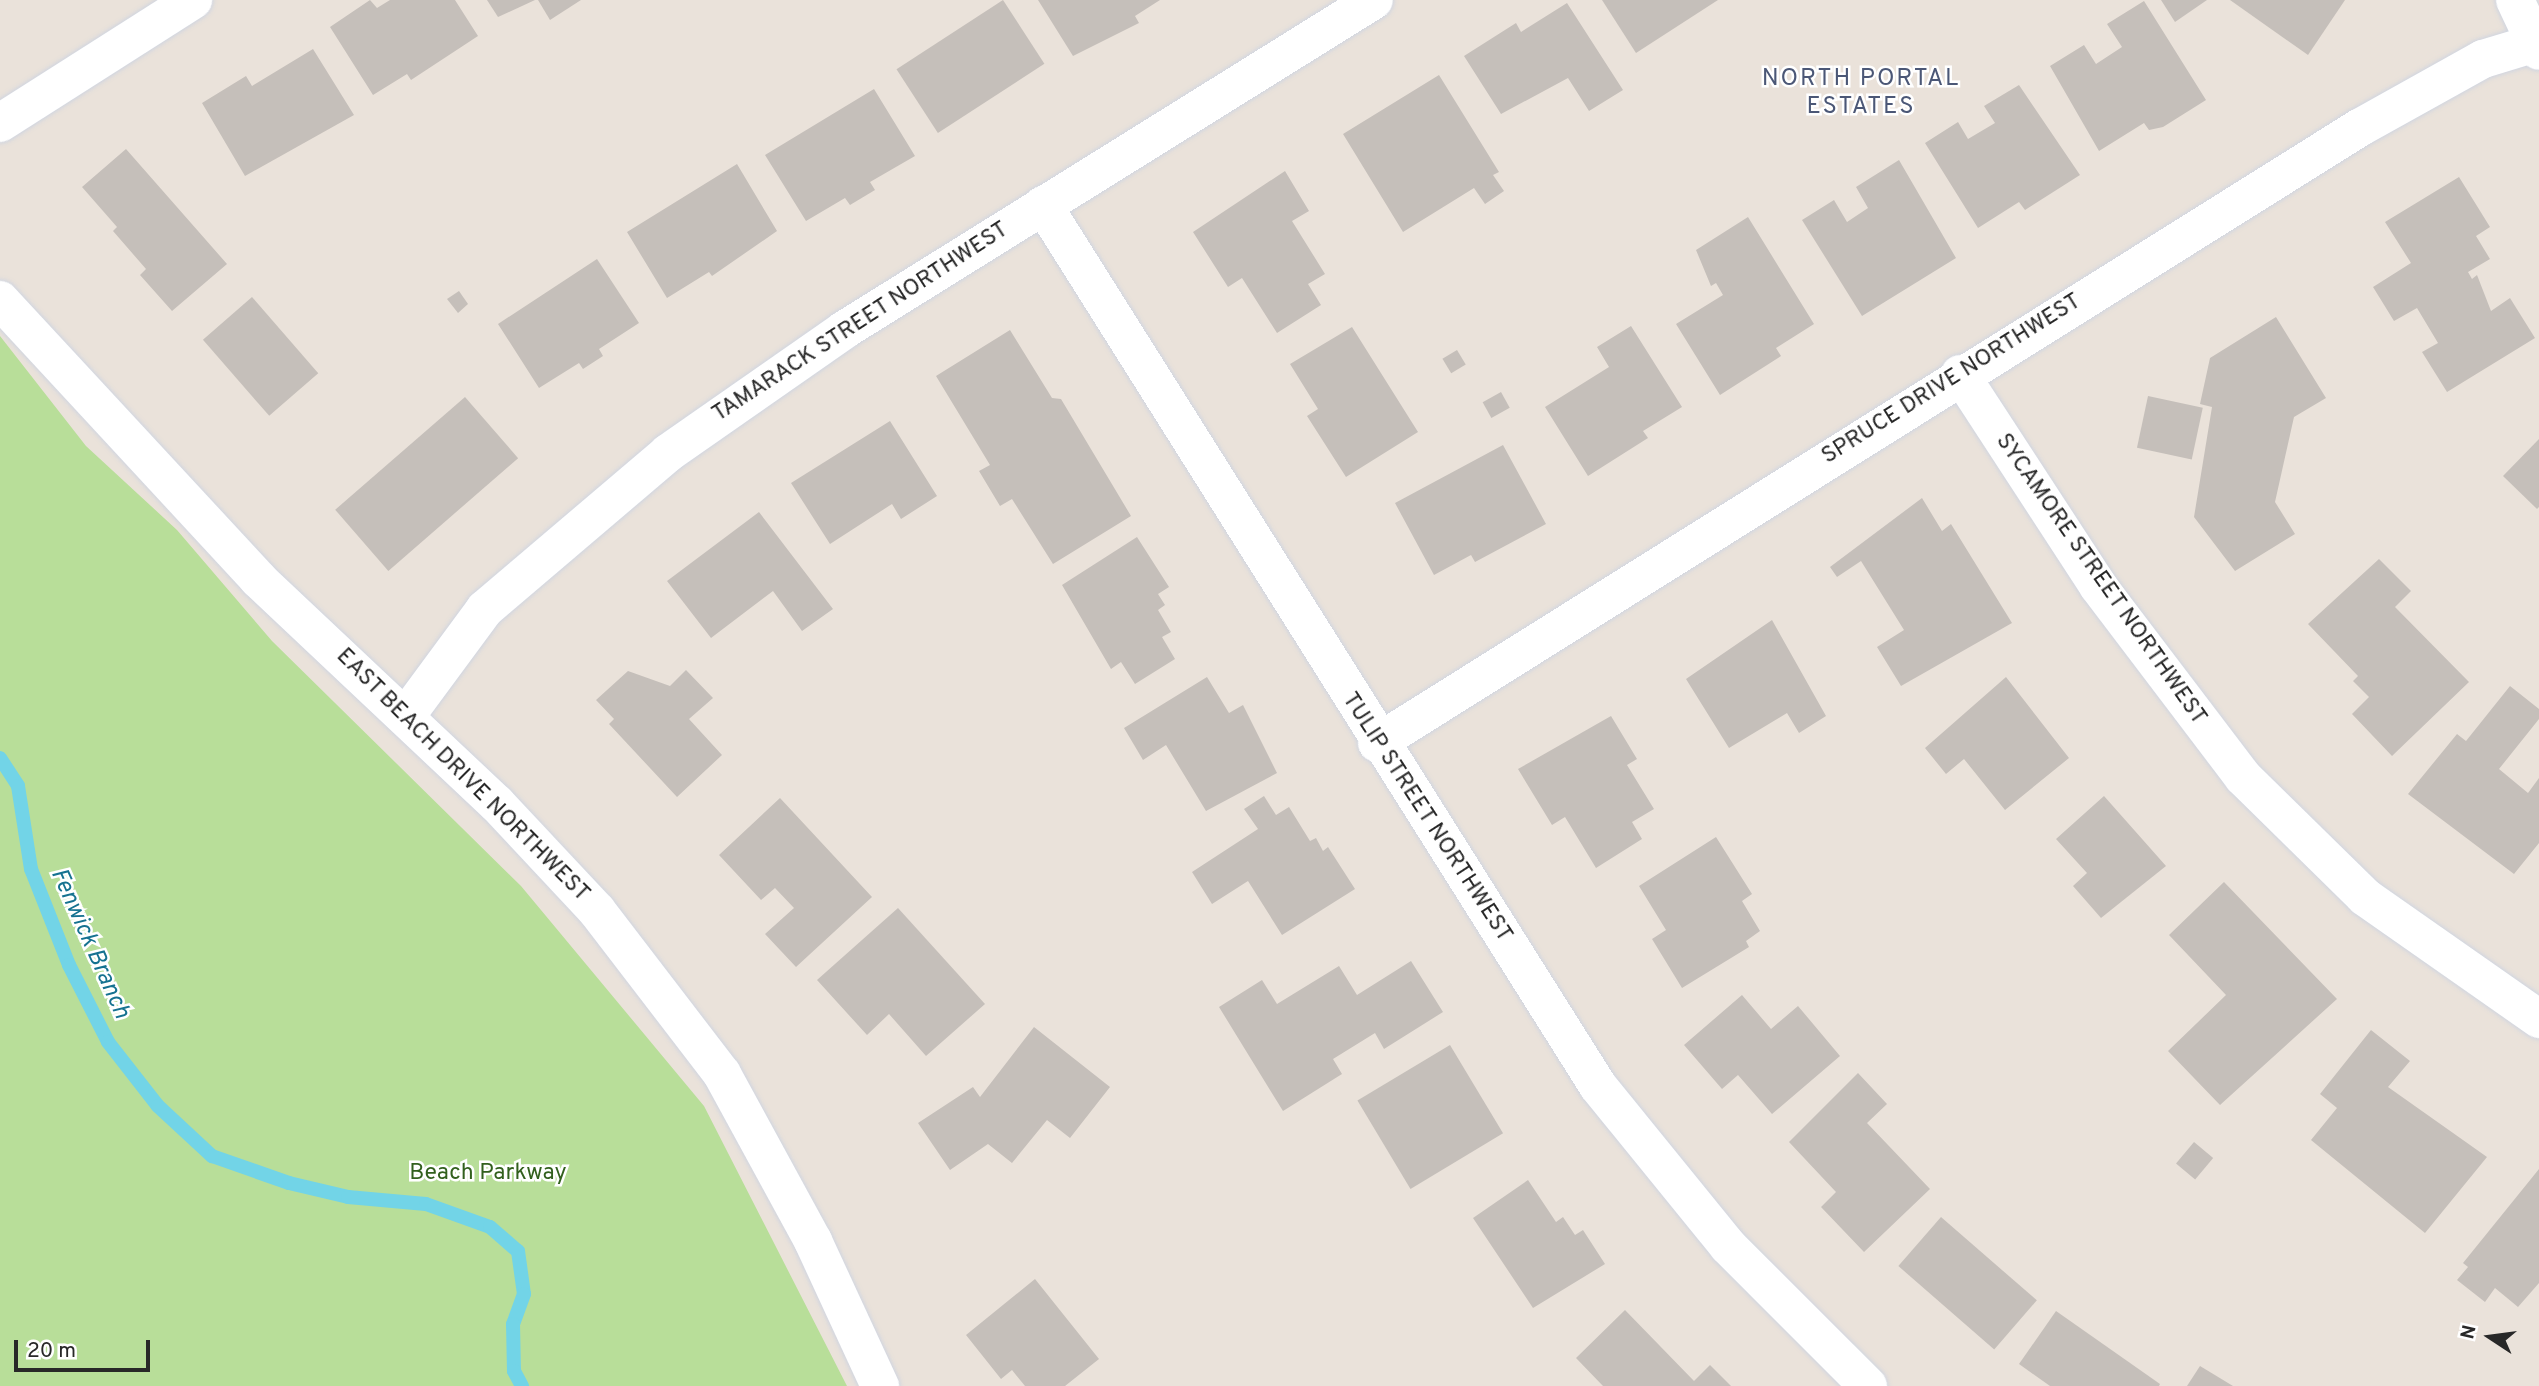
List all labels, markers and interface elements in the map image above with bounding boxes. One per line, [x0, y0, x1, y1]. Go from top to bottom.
district label: NORTH PORTAL ESTATES [1763, 66, 1959, 122]
street label: TAMARACK STREET NORTHWEST [708, 217, 1014, 429]
street label: SPRUCE DRIVE NORTHWEST [1817, 289, 2087, 471]
street label: SYCAMORE STREET NORTHWEST [1988, 429, 2212, 731]
street label: EAST BEACH DRIVE NORTHWEST [329, 643, 595, 909]
street label: TULIP STREET NORTHWEST [1335, 688, 1517, 948]
water label: Fenwick Branch [43, 864, 135, 1024]
park label: Beach Parkway [409, 1160, 567, 1188]
north arrow [2455, 1302, 2525, 1372]
text: N [2456, 1323, 2483, 1342]
scale bar [18, 1326, 154, 1370]
text: 20 m [27, 1338, 76, 1365]

